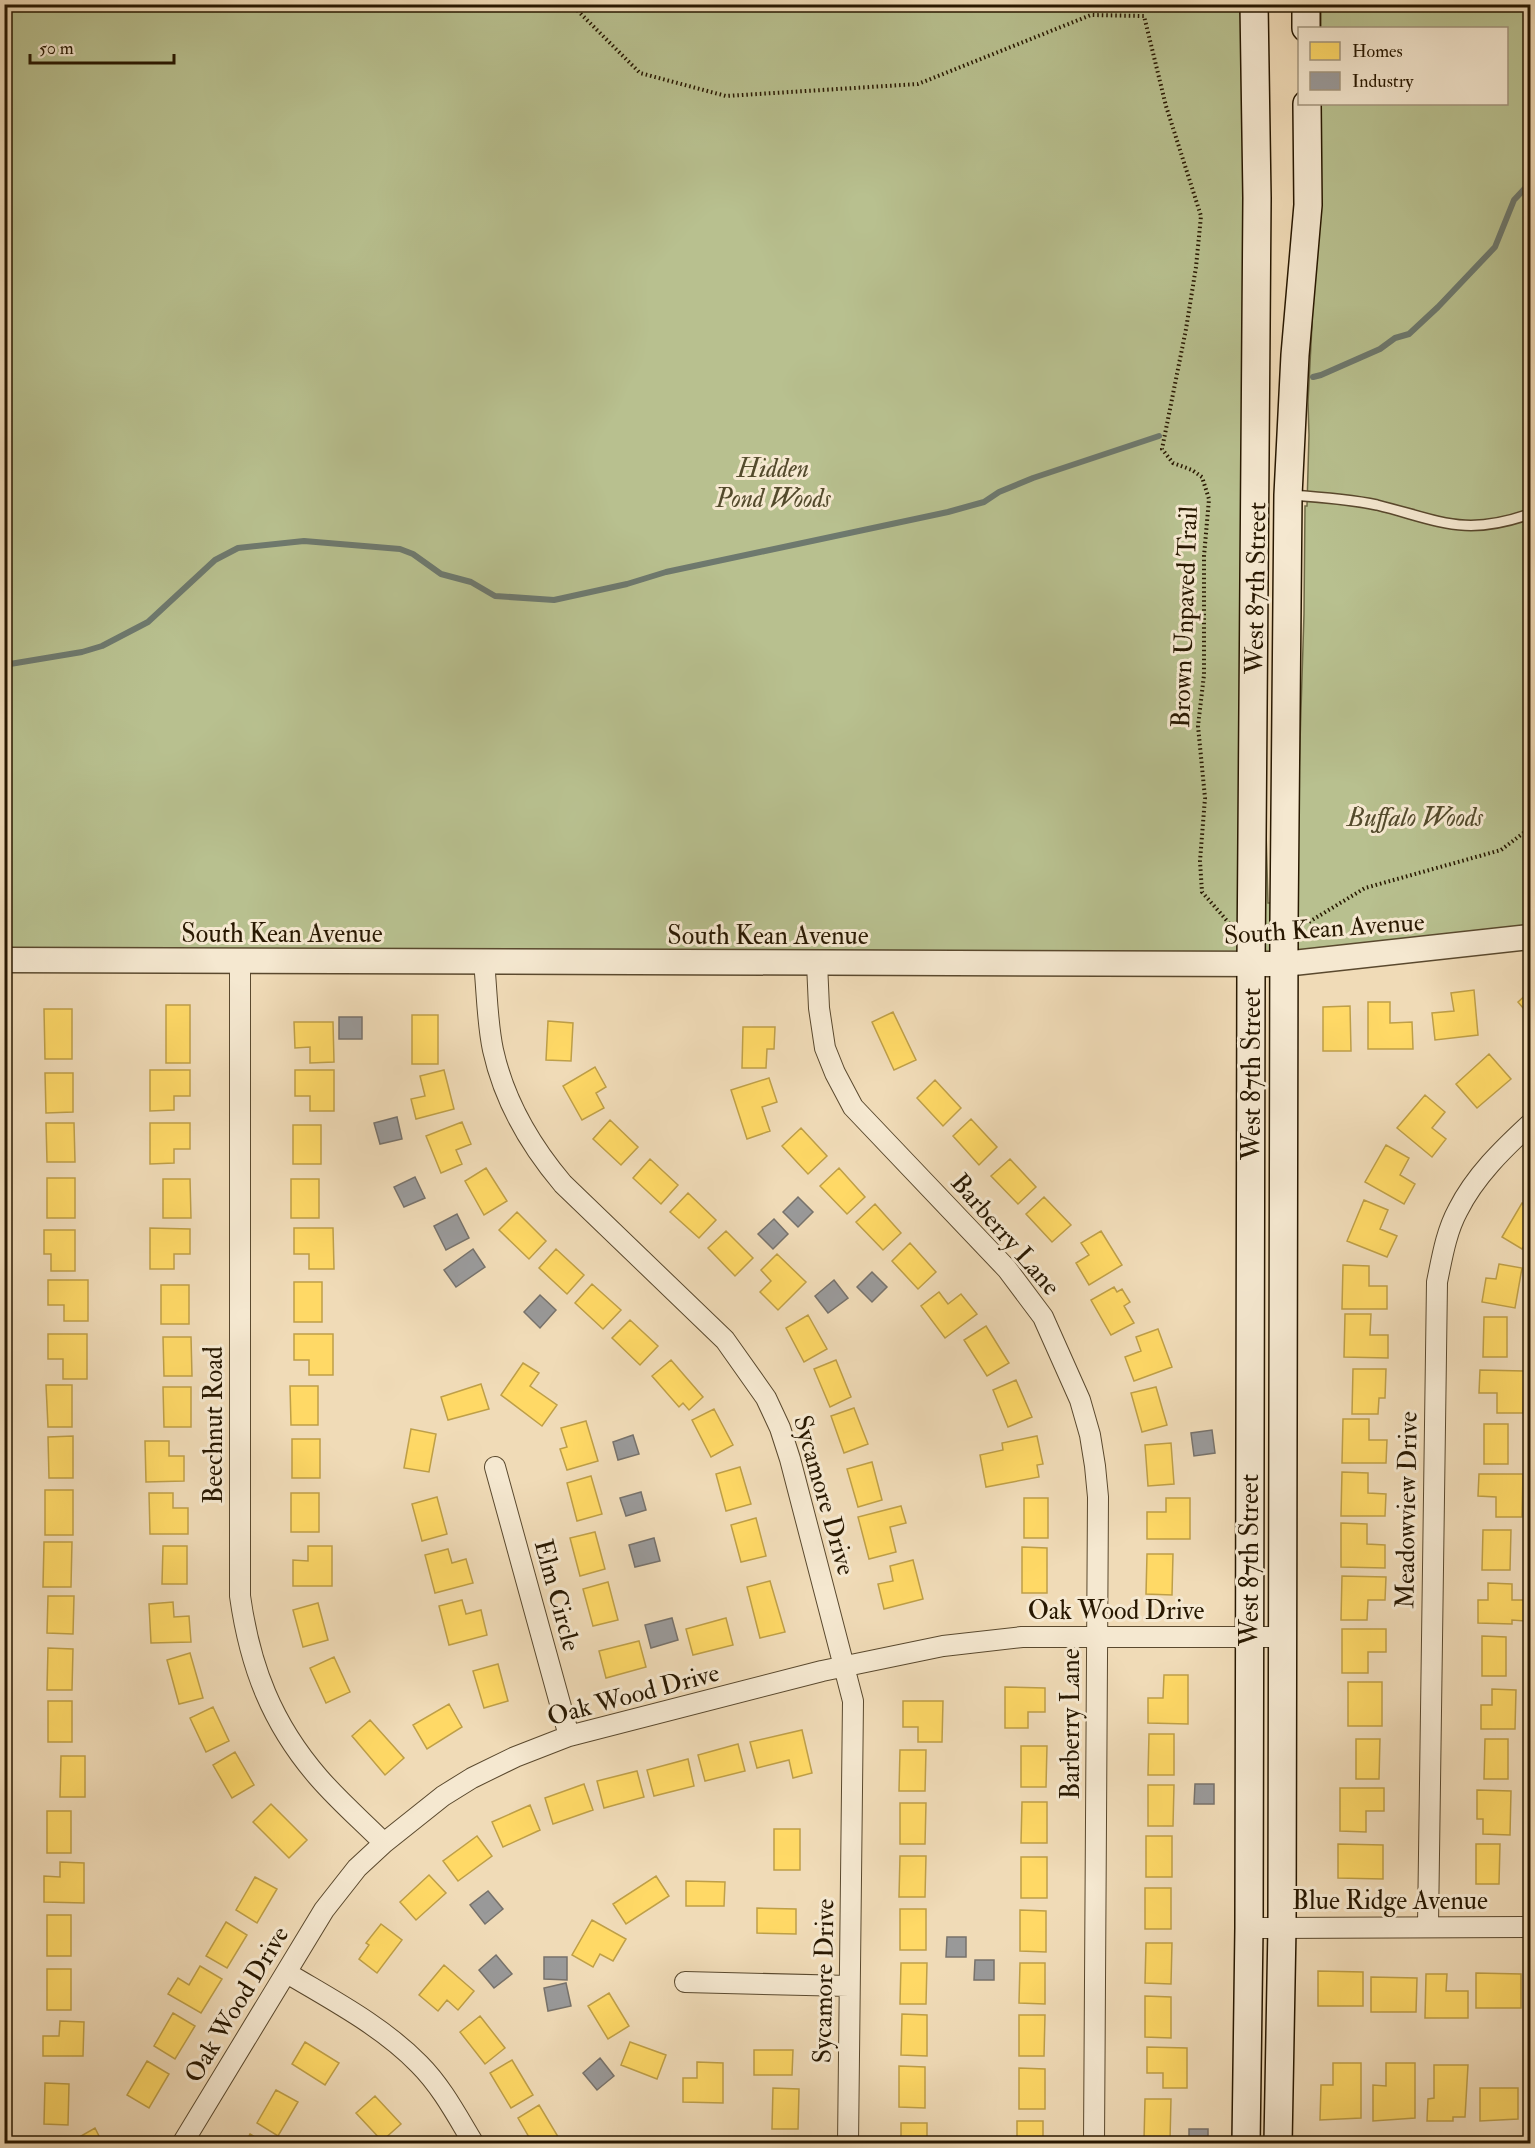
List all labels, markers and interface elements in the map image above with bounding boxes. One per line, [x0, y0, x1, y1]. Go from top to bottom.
scale bar [30, 27, 174, 65]
legend [1298, 27, 1508, 105]
text: 50 m [39, 37, 74, 60]
text: Homes [1352, 40, 1403, 63]
text: Industry [1352, 70, 1414, 93]
park label: Hidden Pond Woods [714, 453, 832, 515]
street label: West 87th Street [1238, 502, 1273, 675]
street label: Brown Unpaved Trail [1165, 505, 1206, 729]
park label: Buffalo Woods [1345, 802, 1484, 834]
street label: South Kean Avenue [1222, 906, 1426, 952]
street label: South Kean Avenue [181, 918, 383, 950]
street label: South Kean Avenue [667, 920, 869, 952]
street label: West 87th Street [1236, 988, 1268, 1161]
street label: Barberry Lane [944, 1167, 1067, 1302]
street label: Beechnut Road [198, 1346, 230, 1504]
street label: Meadowview Drive [1389, 1411, 1425, 1609]
street label: Sycamore Drive [786, 1412, 862, 1579]
street label: West 87th Street [1234, 1474, 1266, 1647]
street label: Elm Circle [527, 1536, 587, 1655]
street label: Oak Wood Drive [1028, 1595, 1205, 1627]
street label: Barberry Lane [1055, 1648, 1087, 1800]
street label: Oak Wood Drive [544, 1657, 723, 1733]
street label: Blue Ridge Avenue [1292, 1885, 1488, 1917]
street label: Sycamore Drive [807, 1898, 841, 2064]
street label: Oak Wood Drive [178, 1920, 296, 2089]

